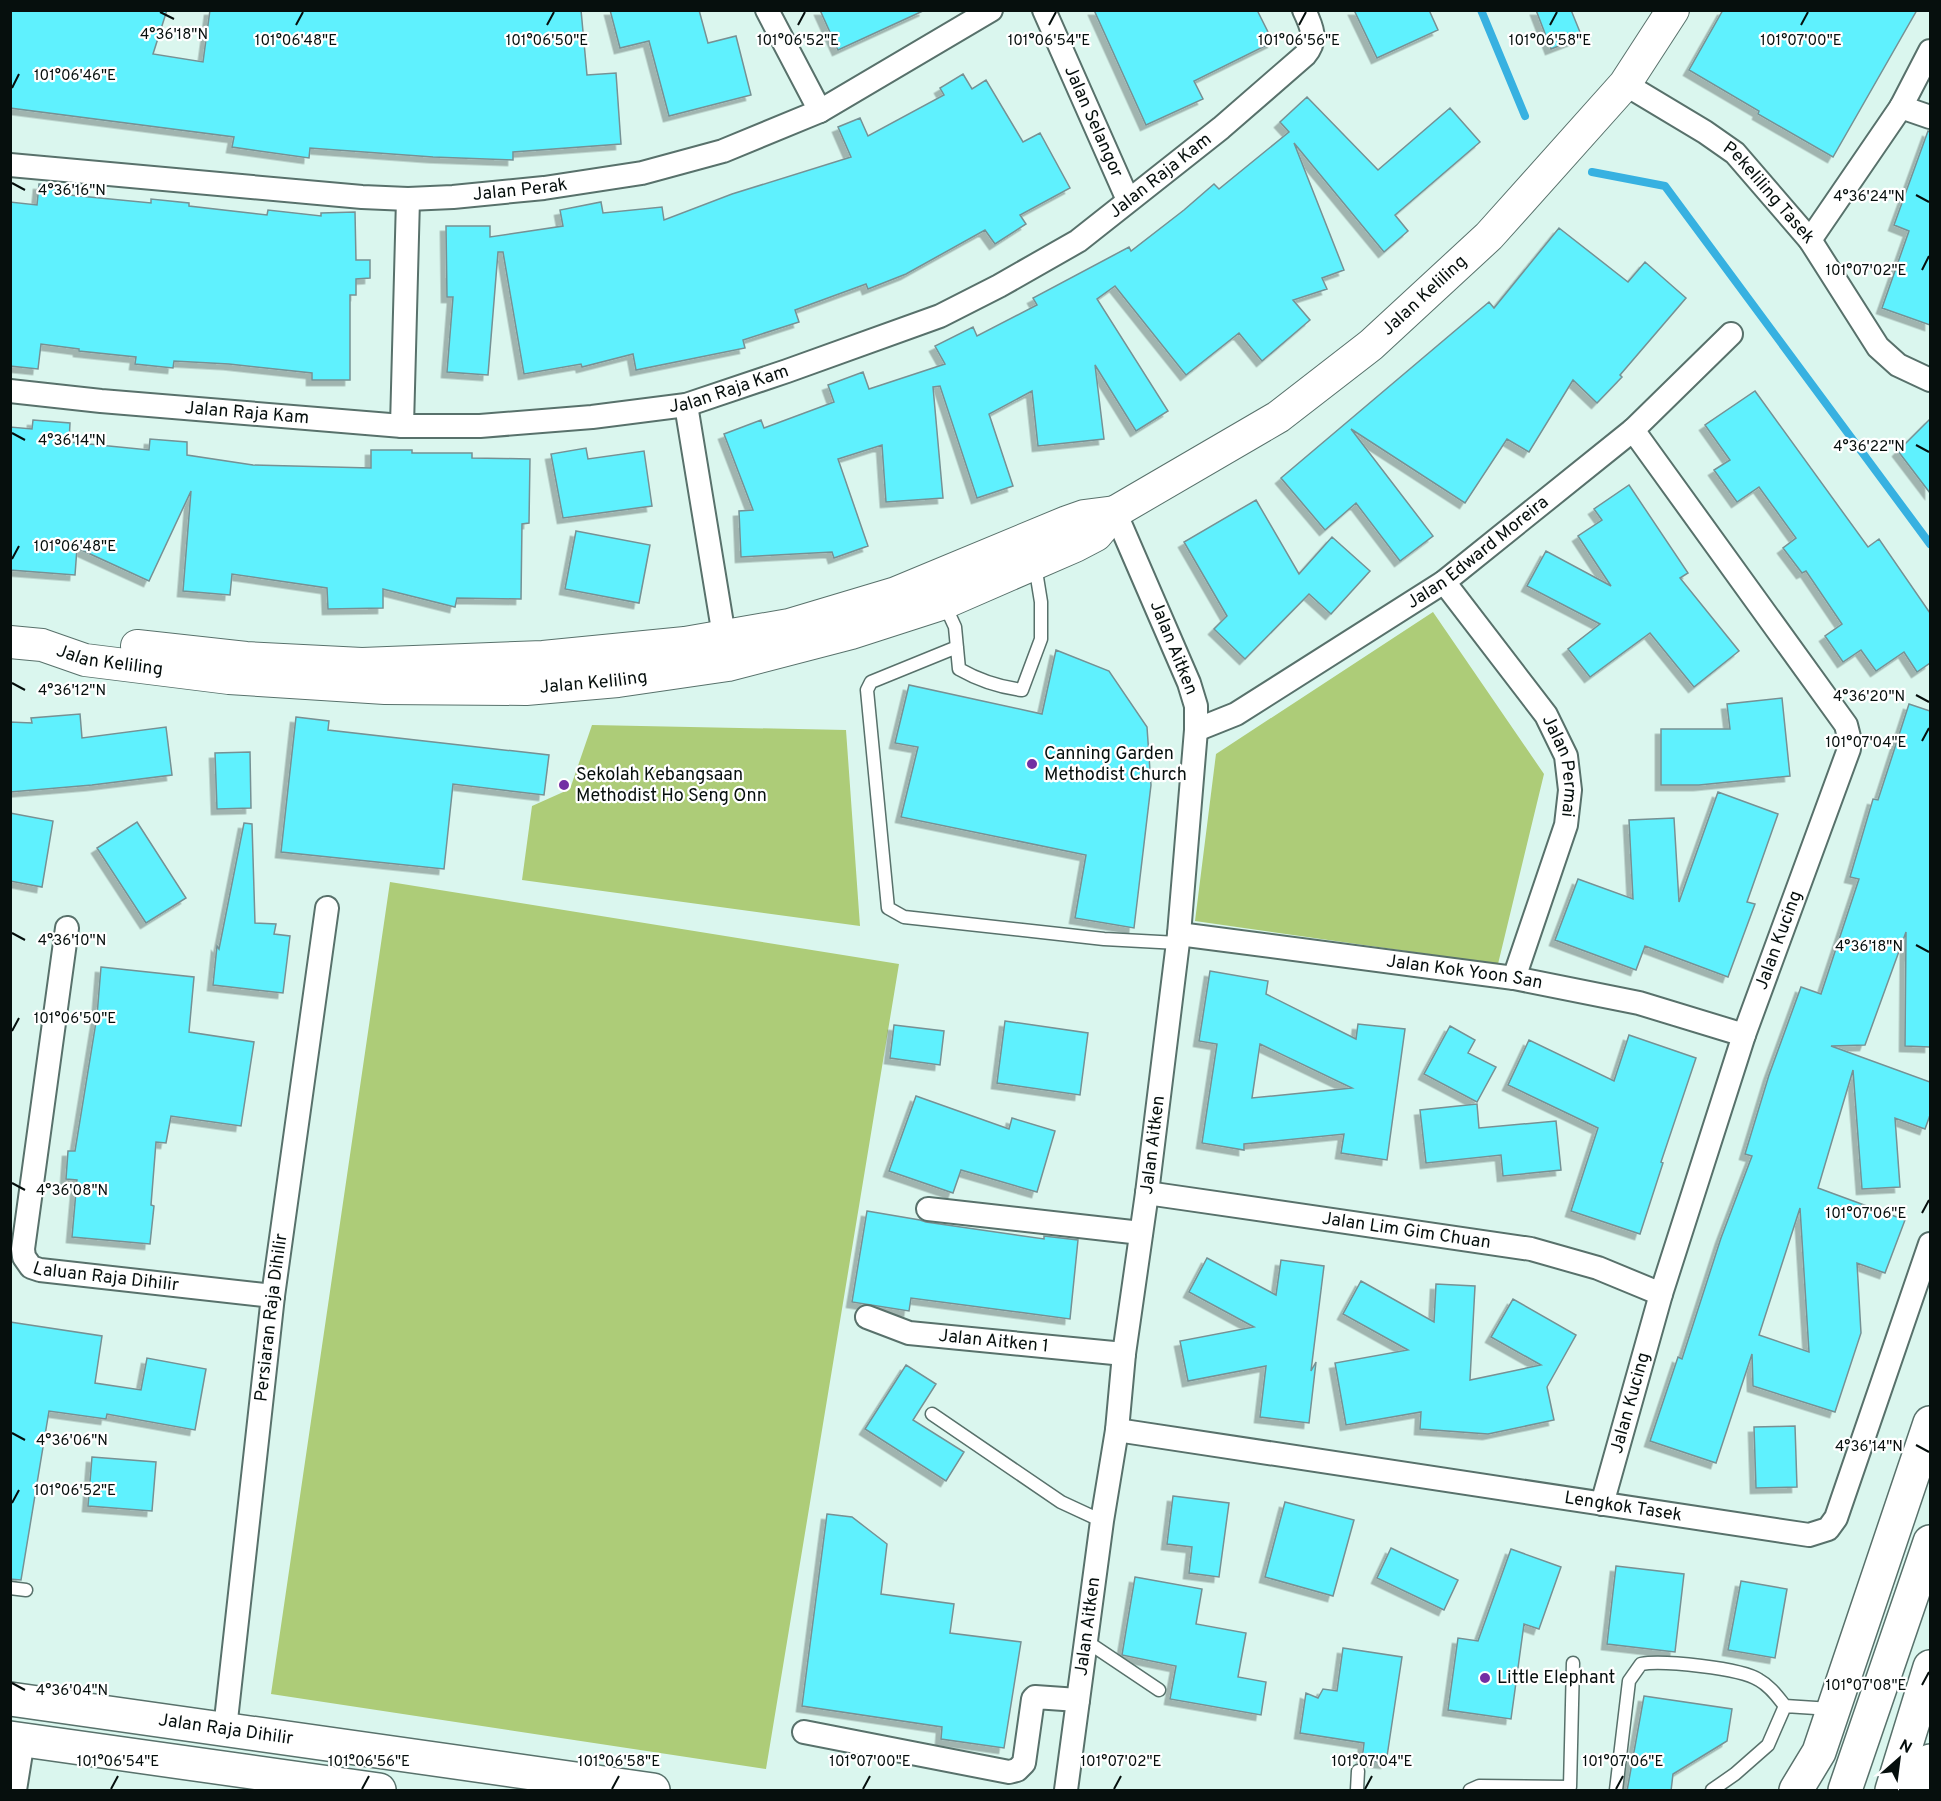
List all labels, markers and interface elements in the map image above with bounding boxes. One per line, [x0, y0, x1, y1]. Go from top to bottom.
text: 4°36'18"N [140, 26, 208, 45]
text: 101°06'48"E [255, 32, 337, 51]
text: 101°06'50"E [506, 32, 588, 51]
text: 101°06'52"E [757, 32, 839, 51]
text: 101°06'54"E [1008, 32, 1090, 51]
text: 101°06'56"E [1258, 32, 1340, 51]
text: 101°06'58"E [1509, 32, 1591, 51]
text: 101°07'00"E [1760, 32, 1842, 51]
street label: Jalan Selangor [1059, 62, 1128, 181]
text: 101°06'46"E [34, 67, 116, 86]
street label: Jalan Raja Kam [1104, 128, 1216, 224]
street label: Pekeliling Tasek [1718, 137, 1820, 249]
street label: Jalan Perak [472, 173, 569, 206]
text: 4°36'16"N [38, 182, 106, 201]
text: 4°36'24"N [1833, 188, 1905, 207]
street label: Jalan Keliling [1377, 250, 1472, 341]
text: 101°07'02"E [1825, 262, 1907, 281]
street label: Jalan Raja Kam [668, 360, 792, 419]
street label: Jalan Raja Kam [184, 396, 310, 430]
text: 4°36'14"N [38, 432, 106, 451]
text: 4°36'22"N [1833, 438, 1905, 457]
street label: Jalan Edward Moreira [1402, 491, 1553, 614]
text: 101°06'48"E [34, 538, 116, 557]
street label: Jalan Aitken [1144, 598, 1202, 698]
street label: Jalan Keliling [53, 639, 164, 681]
street label: Jalan Keliling [539, 665, 649, 699]
text: 4°36'12"N [38, 682, 106, 701]
text: 4°36'20"N [1833, 688, 1905, 707]
street label: Jalan Permai [1536, 711, 1582, 819]
text: 101°07'04"E [1825, 734, 1907, 753]
place label: Canning Garden Methodist Church [1044, 743, 1187, 787]
marker: Canning Garden Methodist Church [1025, 757, 1039, 771]
place label: Sekolah Kebangsaan Methodist Ho Seng Onn [576, 764, 767, 808]
marker: Sekolah Kebangsaan Methodist Ho Seng Onn [557, 778, 571, 792]
street label: Jalan Kucing [1750, 887, 1808, 993]
text: 4°36'10"N [38, 932, 106, 951]
text: 4°36'18"N [1835, 938, 1903, 957]
street label: Jalan Kok Yoon San [1385, 950, 1545, 995]
text: 101°06'50"E [34, 1010, 116, 1029]
street label: Jalan Aitken [1135, 1094, 1170, 1196]
text: 4°36'08"N [36, 1182, 108, 1201]
text: 101°07'06"E [1826, 1205, 1906, 1224]
street label: Jalan Lim Gim Chuan [1320, 1207, 1492, 1254]
street label: Persiaran Raja Dihilir [250, 1232, 293, 1403]
street label: Laluan Raja Dihilir [30, 1257, 180, 1297]
street label: Jalan Aitken 1 [937, 1324, 1050, 1358]
street label: Jalan Kucing [1605, 1350, 1656, 1456]
text: 4°36'06"N [36, 1432, 108, 1451]
text: 4°36'14"N [1835, 1438, 1903, 1457]
text: 101°06'52"E [34, 1482, 116, 1501]
street label: Lengkok Tasek [1563, 1487, 1684, 1527]
street label: Jalan Aitken [1070, 1576, 1106, 1677]
place label: Little Elephant [1497, 1667, 1615, 1690]
marker: Little Elephant [1478, 1671, 1492, 1685]
text: 101°07'08"E [1826, 1677, 1907, 1696]
text: 4°36'04"N [36, 1682, 108, 1701]
street label: Jalan Raja Dihilir [157, 1709, 295, 1750]
north arrow [1869, 1729, 1929, 1789]
text: N [1895, 1736, 1915, 1759]
text: 101°06'54"E [77, 1753, 159, 1772]
text: 101°06'56"E [328, 1753, 410, 1772]
text: 101°06'58"E [578, 1753, 660, 1772]
text: 101°07'00"E [829, 1753, 911, 1772]
text: 101°07'02"E [1080, 1753, 1162, 1772]
text: 101°07'04"E [1331, 1753, 1413, 1772]
text: 101°07'06"E [1583, 1753, 1663, 1772]

